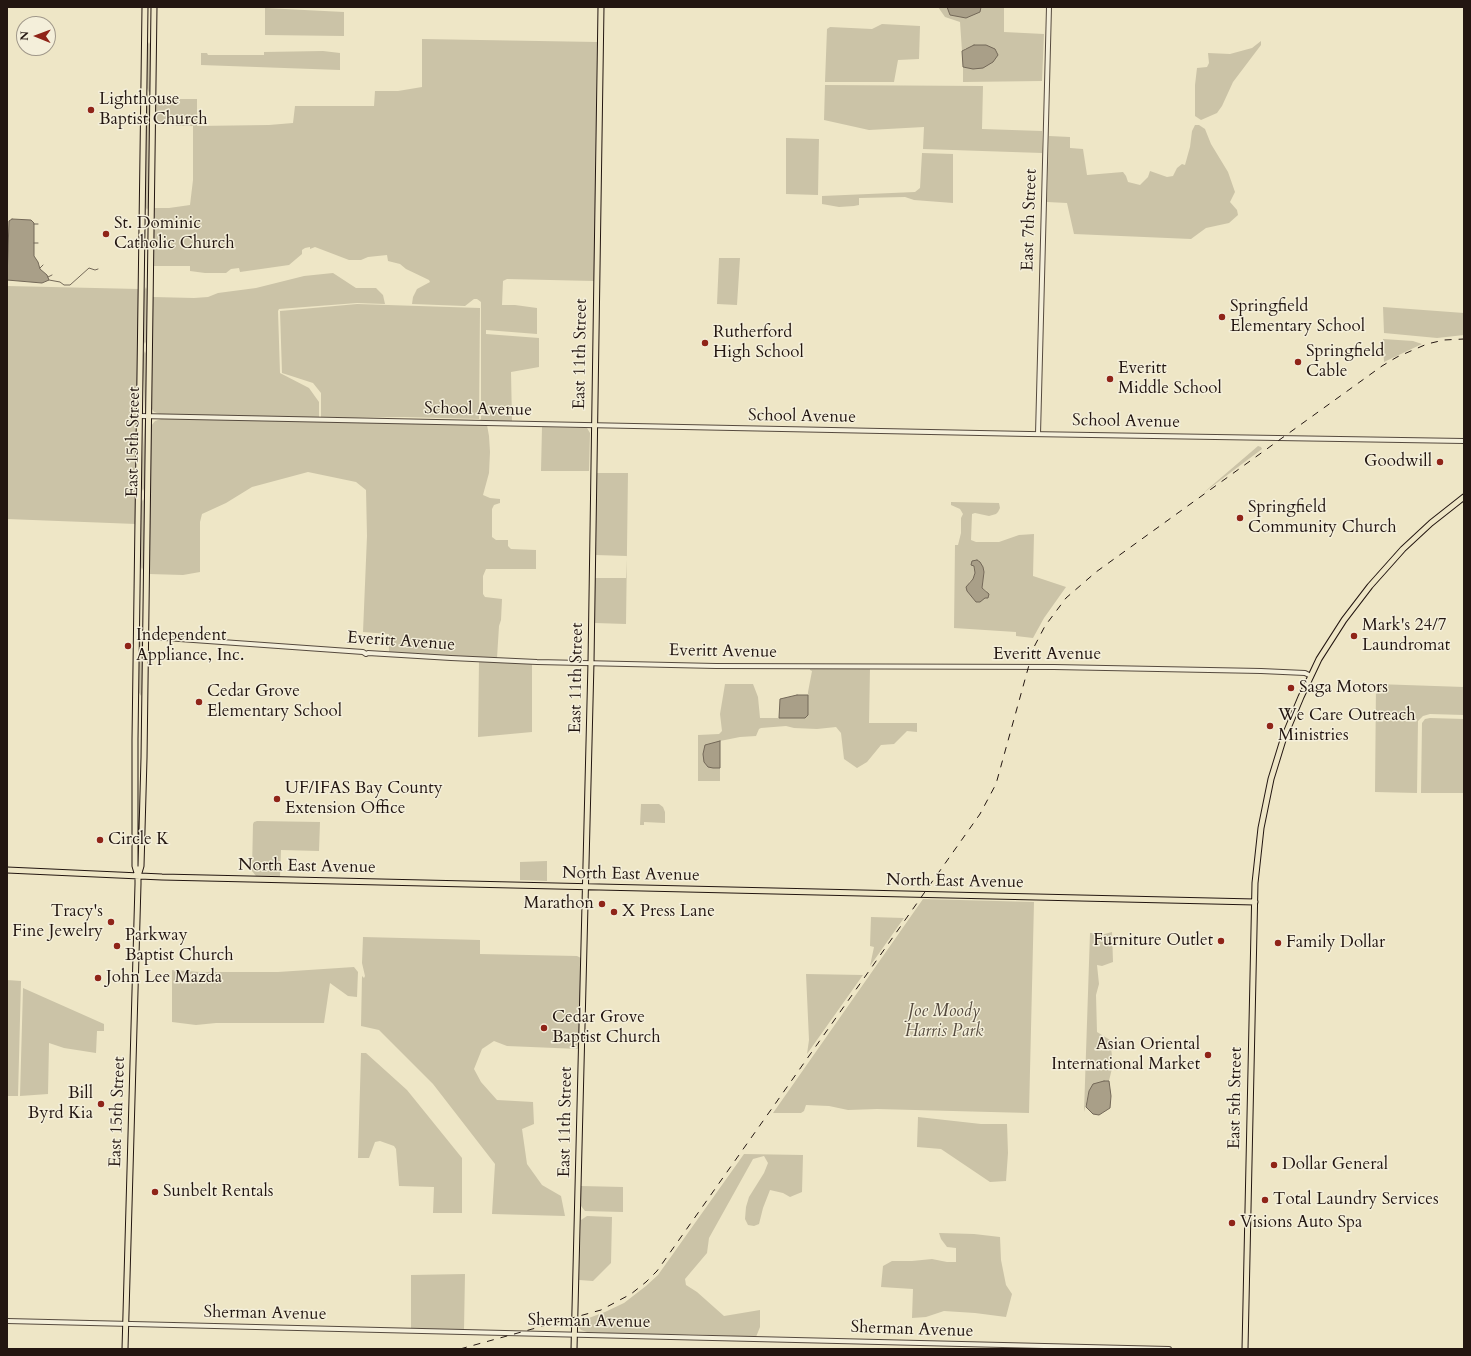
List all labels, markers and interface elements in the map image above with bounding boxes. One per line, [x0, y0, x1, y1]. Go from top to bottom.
north arrow [16, 16, 56, 56]
text: N [17, 31, 32, 41]
place label: Lighthouse Baptist Church [99, 90, 208, 130]
marker: Lighthouse Baptist Church [86, 105, 96, 115]
street label: East 7th Street [1018, 169, 1042, 271]
place label: St. Dominic Catholic Church [114, 214, 235, 254]
marker: St. Dominic Catholic Church [101, 229, 111, 239]
place label: Springfield Elementary School [1230, 297, 1365, 337]
street label: East 11th Street [570, 298, 592, 410]
marker: Springfield Elementary School [1217, 312, 1227, 322]
place label: Rutherford High School [713, 323, 804, 363]
marker: Rutherford High School [700, 338, 710, 348]
place label: Springfield Cable [1306, 342, 1384, 382]
marker: Springfield Cable [1293, 357, 1303, 367]
place label: Everitt Middle School [1118, 359, 1222, 399]
marker: Everitt Middle School [1105, 374, 1115, 384]
street label: East 15th Street [123, 386, 145, 498]
street label: School Avenue [424, 399, 532, 421]
street label: School Avenue [748, 406, 856, 428]
street label: School Avenue [1072, 411, 1180, 433]
place label: Goodwill [1364, 452, 1432, 472]
marker: Goodwill [1435, 457, 1445, 467]
place label: Springfield Community Church [1248, 498, 1397, 538]
marker: Springfield Community Church [1235, 513, 1245, 523]
place label: Mark's 24/7 Laundromat [1362, 616, 1450, 656]
street label: East 11th Street [566, 622, 588, 734]
place label: Independent Appliance, Inc. [136, 626, 244, 666]
street label: Everitt Avenue [346, 628, 456, 656]
marker: Mark's 24/7 Laundromat [1349, 631, 1359, 641]
marker: Independent Appliance, Inc. [123, 641, 133, 651]
street label: Everitt Avenue [669, 641, 777, 663]
street label: Everitt Avenue [993, 645, 1101, 665]
place label: Saga Motors [1299, 678, 1388, 698]
place label: Cedar Grove Elementary School [207, 682, 342, 722]
marker: Saga Motors [1286, 683, 1296, 693]
marker: Cedar Grove Elementary School [194, 697, 204, 707]
place label: We Care Outreach Ministries [1278, 706, 1416, 746]
marker: We Care Outreach Ministries [1265, 721, 1275, 731]
place label: UF/IFAS Bay County Extension Office [285, 779, 443, 819]
marker: UF/IFAS Bay County Extension Office [272, 794, 282, 804]
place label: Circle K [108, 830, 169, 850]
marker: Circle K [95, 835, 105, 845]
street label: North East Avenue [238, 856, 376, 878]
street label: North East Avenue [562, 864, 700, 886]
street label: North East Avenue [886, 871, 1024, 893]
place label: Marathon [524, 894, 594, 914]
marker: Marathon [597, 899, 607, 909]
place label: Tracy's Fine Jewelry [12, 902, 103, 942]
place label: X Press Lane [622, 902, 715, 922]
marker: X Press Lane [609, 907, 619, 917]
marker: Tracy's Fine Jewelry [106, 917, 116, 927]
place label: Parkway Baptist Church [125, 926, 234, 966]
place label: Furniture Outlet [1093, 931, 1213, 951]
place label: Family Dollar [1286, 933, 1385, 953]
marker: Furniture Outlet [1216, 936, 1226, 946]
marker: Family Dollar [1273, 938, 1283, 948]
marker: Parkway Baptist Church [112, 941, 122, 951]
place label: John Lee Mazda [106, 968, 222, 988]
marker: John Lee Mazda [93, 973, 103, 983]
park label: Joe Moody Harris Park [905, 1002, 983, 1042]
place label: Cedar Grove Baptist Church [552, 1008, 661, 1048]
marker: Cedar Grove Baptist Church [539, 1023, 549, 1033]
place label: Asian Oriental International Market [1051, 1035, 1200, 1075]
street label: East 5th Street [1225, 1047, 1247, 1149]
marker: Asian Oriental International Market [1203, 1050, 1213, 1060]
street label: East 15th Street [106, 1056, 130, 1168]
street label: East 11th Street [555, 1066, 577, 1178]
place label: Bill Byrd Kia [28, 1084, 93, 1124]
marker: Bill Byrd Kia [96, 1099, 106, 1109]
place label: Dollar General [1282, 1155, 1388, 1175]
marker: Dollar General [1269, 1160, 1279, 1170]
place label: Sunbelt Rentals [163, 1182, 274, 1202]
marker: Sunbelt Rentals [150, 1187, 160, 1197]
place label: Total Laundry Services [1273, 1190, 1439, 1210]
marker: Total Laundry Services [1260, 1195, 1270, 1205]
place label: Visions Auto Spa [1240, 1213, 1362, 1233]
marker: Visions Auto Spa [1227, 1218, 1237, 1228]
street label: Sherman Avenue [203, 1303, 327, 1325]
street label: Sherman Avenue [527, 1311, 651, 1333]
street label: Sherman Avenue [850, 1318, 974, 1342]

